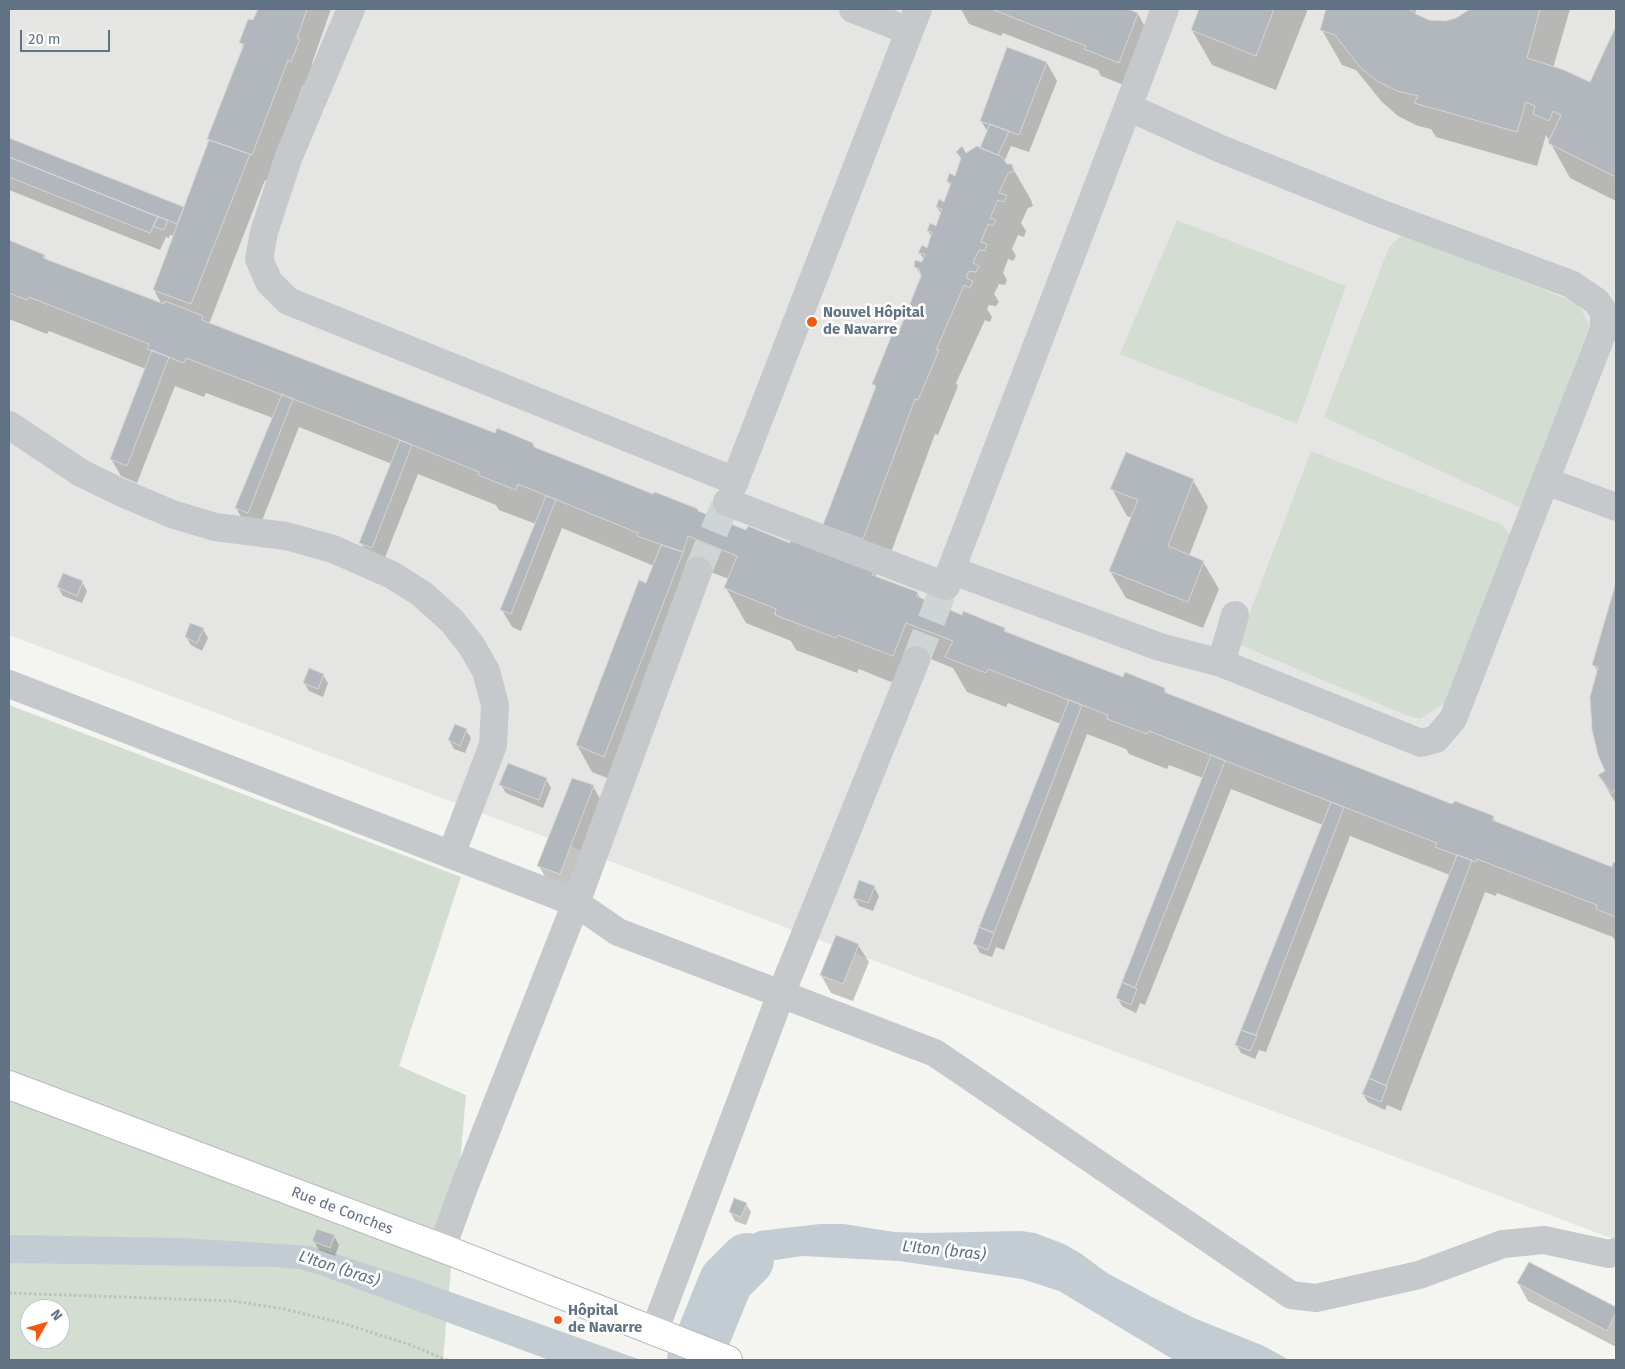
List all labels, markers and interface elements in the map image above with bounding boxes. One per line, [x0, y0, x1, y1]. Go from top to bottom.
scale bar [22, 20, 112, 52]
text: 20 m [28, 30, 61, 48]
place label: Nouvel Hôpital de Navarre [823, 304, 924, 339]
marker: Nouvel Hôpital de Navarre [805, 315, 819, 329]
street label: Rue de Conches [288, 1183, 396, 1239]
water label: L'Iton (bras) [901, 1237, 987, 1265]
water label: L'Iton (bras) [296, 1247, 382, 1291]
north arrow [20, 1299, 70, 1349]
place label: Hôpital de Navarre [568, 1302, 642, 1337]
text: N [47, 1306, 66, 1324]
marker: Hôpital de Navarre [552, 1314, 564, 1326]

